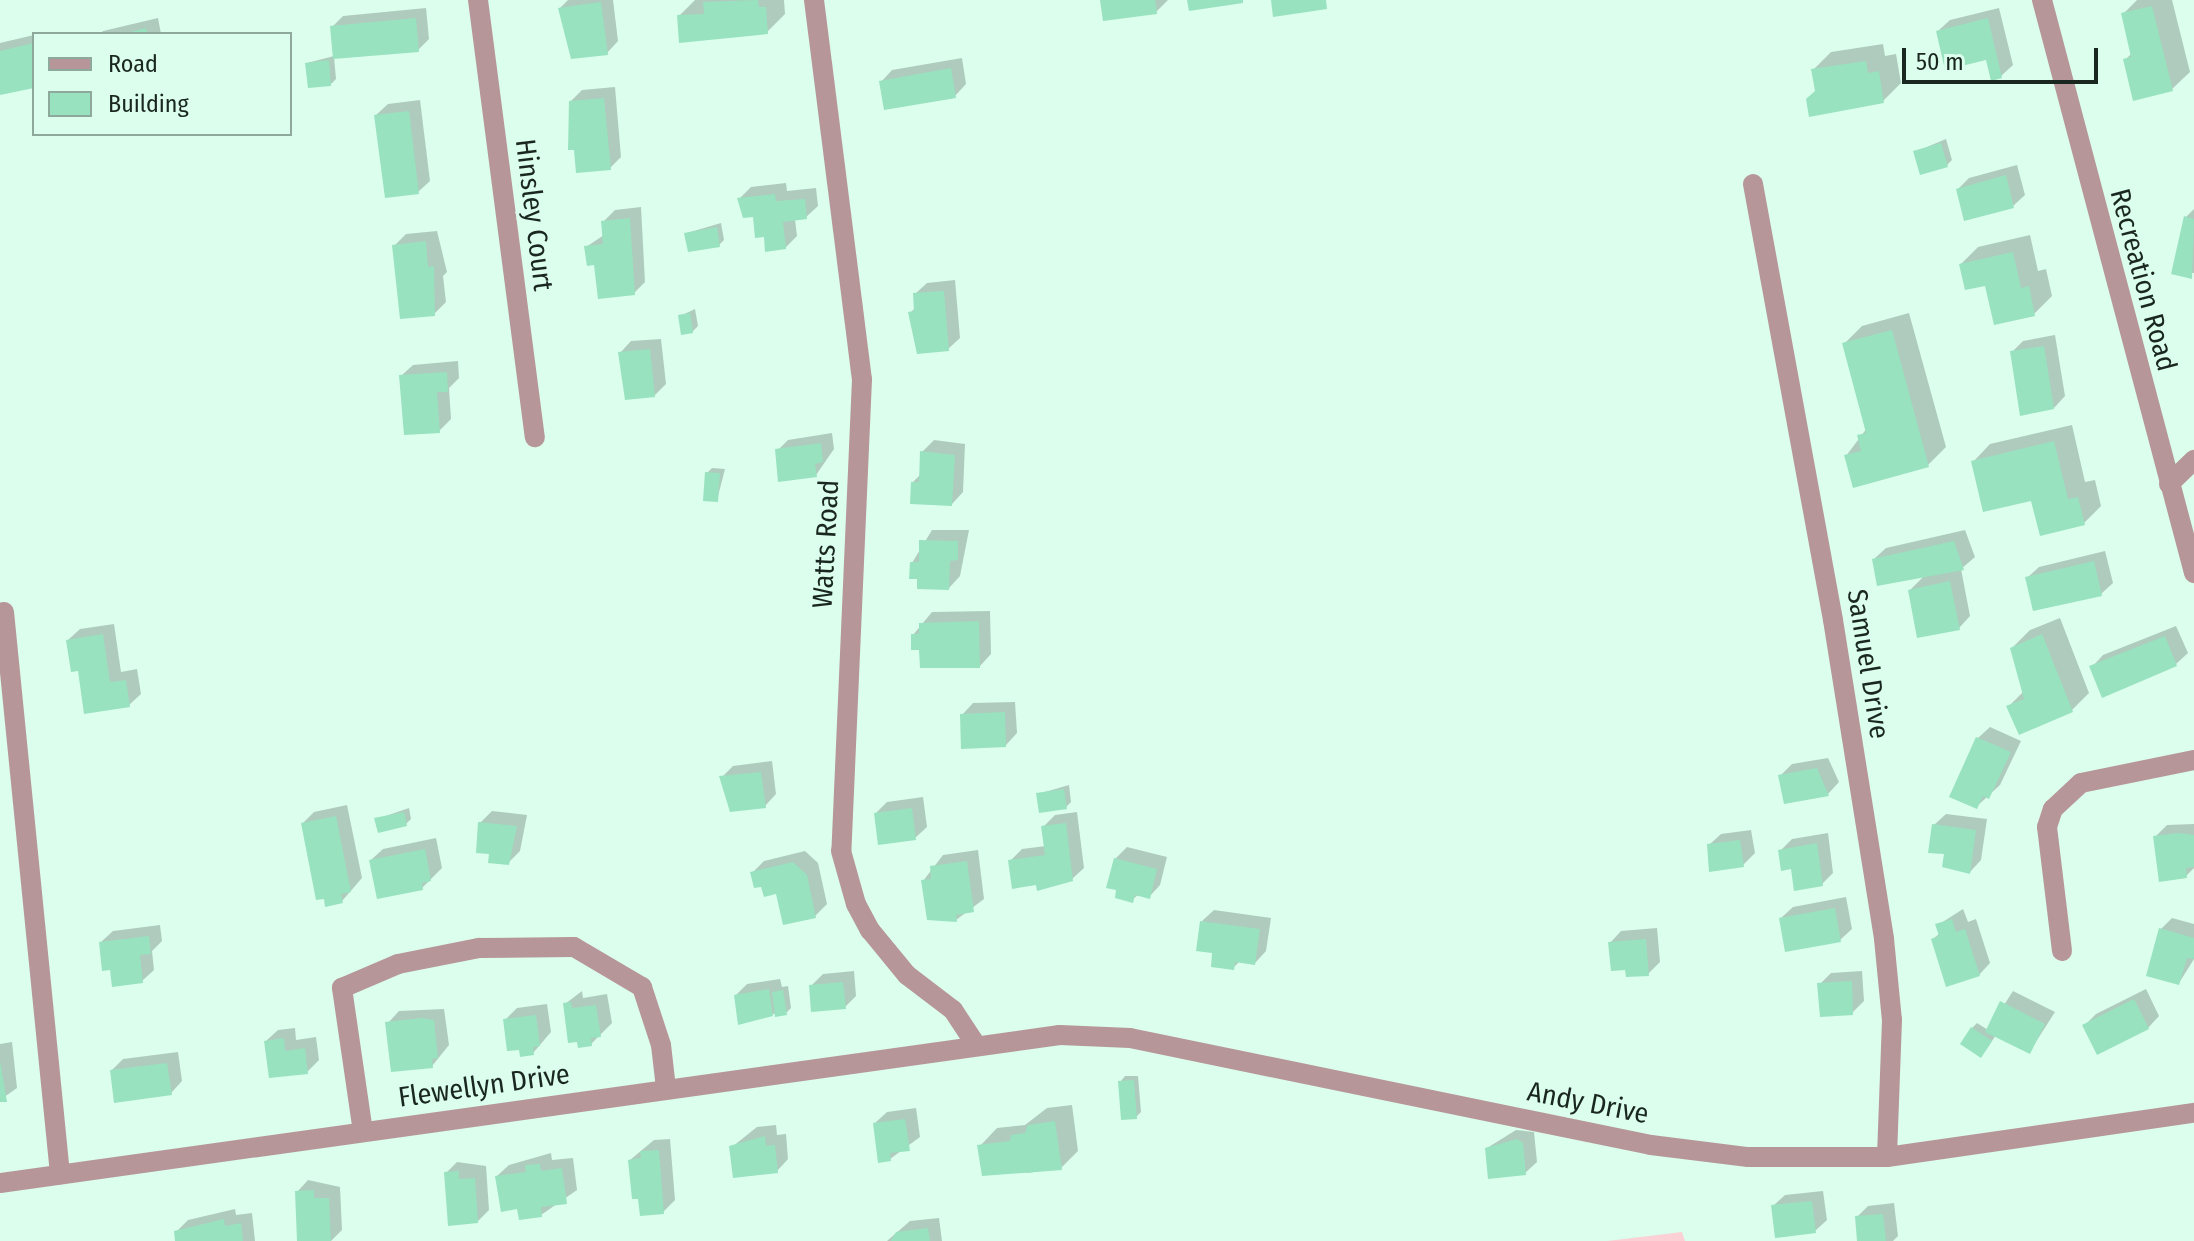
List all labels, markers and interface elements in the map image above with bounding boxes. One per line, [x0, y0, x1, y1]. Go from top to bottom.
legend [32, 32, 292, 136]
scale bar [1906, 32, 2102, 82]
text: 50 m [1916, 48, 1964, 76]
text: Road [108, 50, 158, 78]
text: Building [108, 90, 189, 118]
street label: Hinsley Court [508, 137, 560, 293]
street label: Recreation Road [2103, 185, 2183, 375]
street label: Watts Road [806, 479, 846, 609]
street label: Samuel Drive [1840, 587, 1896, 741]
street label: Flewellyn Drive [396, 1057, 572, 1115]
street label: Andy Drive [1525, 1075, 1651, 1131]

